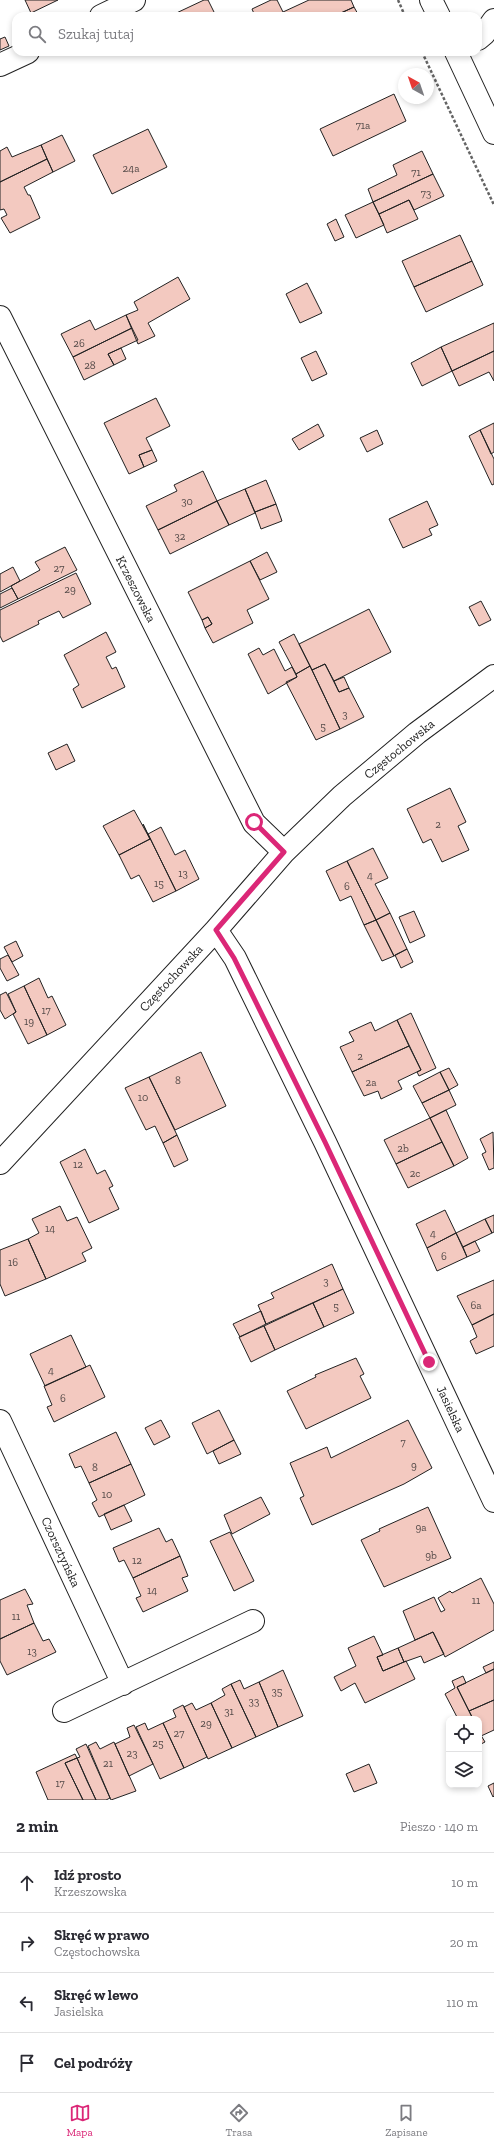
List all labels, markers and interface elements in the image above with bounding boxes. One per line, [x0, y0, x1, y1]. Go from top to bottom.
search box [12, 12, 482, 56]
icon: search [26, 23, 48, 45]
text: Szukaj tutaj [58, 25, 134, 43]
north arrow [398, 68, 434, 104]
house number: 71a [356, 119, 371, 132]
house number: 24a [123, 162, 140, 175]
house number: 71 [411, 166, 421, 179]
house number: 73 [421, 187, 431, 200]
house number: 26 [73, 337, 85, 350]
house number: 28 [84, 359, 96, 372]
house number: 30 [181, 495, 193, 508]
house number: 32 [174, 530, 186, 543]
street label: Krzeszowska [113, 553, 160, 625]
house number: 27 [54, 562, 64, 575]
house number: 29 [64, 583, 76, 596]
house number: 3 [342, 708, 348, 721]
street label: Częstochowska [361, 716, 438, 782]
house number: 5 [320, 720, 326, 733]
route start [245, 813, 263, 831]
house number: 2 [435, 818, 441, 831]
house number: 13 [178, 867, 188, 880]
house number: 4 [367, 869, 373, 882]
house number: 15 [154, 877, 164, 890]
house number: 6 [344, 880, 350, 893]
street label: Częstochowska [136, 941, 206, 1015]
house number: 17 [41, 1004, 51, 1017]
house number: 19 [24, 1015, 34, 1028]
house number: 2 [357, 1050, 363, 1063]
house number: 8 [175, 1074, 181, 1087]
house number: 2a [366, 1076, 377, 1089]
house number: 10 [138, 1091, 148, 1104]
house number: 2b [397, 1142, 409, 1155]
house number: 12 [73, 1158, 83, 1171]
house number: 2c [410, 1167, 420, 1180]
house number: 14 [45, 1222, 55, 1235]
house number: 4 [430, 1227, 436, 1240]
house number: 6 [441, 1250, 447, 1263]
house number: 16 [8, 1256, 18, 1269]
house number: 3 [323, 1275, 329, 1288]
house number: 6a [470, 1299, 482, 1312]
house number: 5 [333, 1300, 339, 1313]
route end [420, 1353, 438, 1371]
house number: 4 [48, 1364, 54, 1377]
street label: Jasielska [434, 1383, 469, 1435]
house number: 6 [60, 1392, 66, 1405]
house number: 7 [400, 1436, 406, 1449]
house number: 9 [411, 1459, 417, 1472]
house number: 8 [92, 1461, 98, 1474]
house number: 10 [102, 1488, 112, 1501]
street label: Czorsztyńska [38, 1514, 84, 1590]
house number: 9a [415, 1521, 427, 1534]
house number: 9b [425, 1549, 437, 1562]
house number: 12 [132, 1554, 142, 1567]
house number: 14 [147, 1584, 157, 1597]
house number: 11 [472, 1594, 481, 1607]
house number: 11 [12, 1610, 21, 1623]
house number: 13 [27, 1645, 37, 1658]
house number: 35 [271, 1685, 283, 1698]
house number: 33 [249, 1695, 259, 1708]
house number: 31 [224, 1705, 235, 1718]
map controls [446, 1716, 482, 1788]
button: locate [446, 1716, 482, 1752]
house number: 29 [200, 1717, 212, 1730]
house number: 27 [174, 1727, 184, 1740]
house number: 25 [152, 1737, 164, 1750]
house number: 23 [126, 1747, 138, 1760]
button: layers [446, 1752, 482, 1788]
house number: 21 [103, 1757, 114, 1770]
house number: 17 [55, 1777, 65, 1790]
text: 2 min [16, 1816, 58, 1836]
text: Pieszo · 140 m [400, 1819, 478, 1834]
text: Idź prosto [54, 1866, 121, 1884]
icon: ahead [16, 1872, 38, 1894]
text: 10 m [451, 1875, 478, 1890]
text: Krzeszowska [54, 1884, 127, 1899]
text: Skręć w prawo [54, 1926, 149, 1944]
icon: right [16, 1932, 38, 1954]
text: 20 m [450, 1935, 478, 1950]
text: Częstochowska [54, 1944, 140, 1959]
text: Skręć w lewo [54, 1986, 138, 2004]
icon: left [16, 1992, 38, 2014]
text: 110 m [446, 1995, 478, 2010]
text: Jasielska [54, 2004, 104, 2019]
icon: arrive [16, 2052, 38, 2074]
text: Cel podróży [54, 2054, 132, 2072]
tab: Mapa [66, 2102, 93, 2139]
tab: Trasa [226, 2102, 252, 2139]
tab: Zapisane [385, 2102, 428, 2139]

